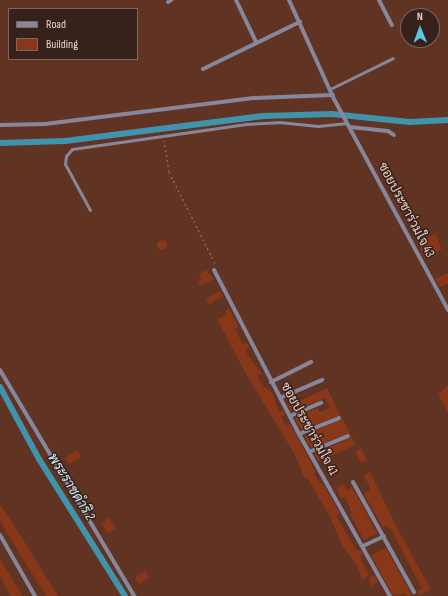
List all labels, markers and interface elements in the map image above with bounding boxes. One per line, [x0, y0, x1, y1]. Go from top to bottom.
legend [8, 8, 138, 60]
north arrow [400, 8, 440, 48]
text: N [417, 10, 423, 23]
text: Road [46, 17, 66, 32]
text: Building [46, 37, 78, 52]
street label: ซอยประชาร่วมใจ 43 [374, 160, 438, 260]
street label: ซอยประชาร่วมใจ 41 [277, 380, 341, 478]
water label: พระราชดำริ 2 [44, 450, 98, 524]

